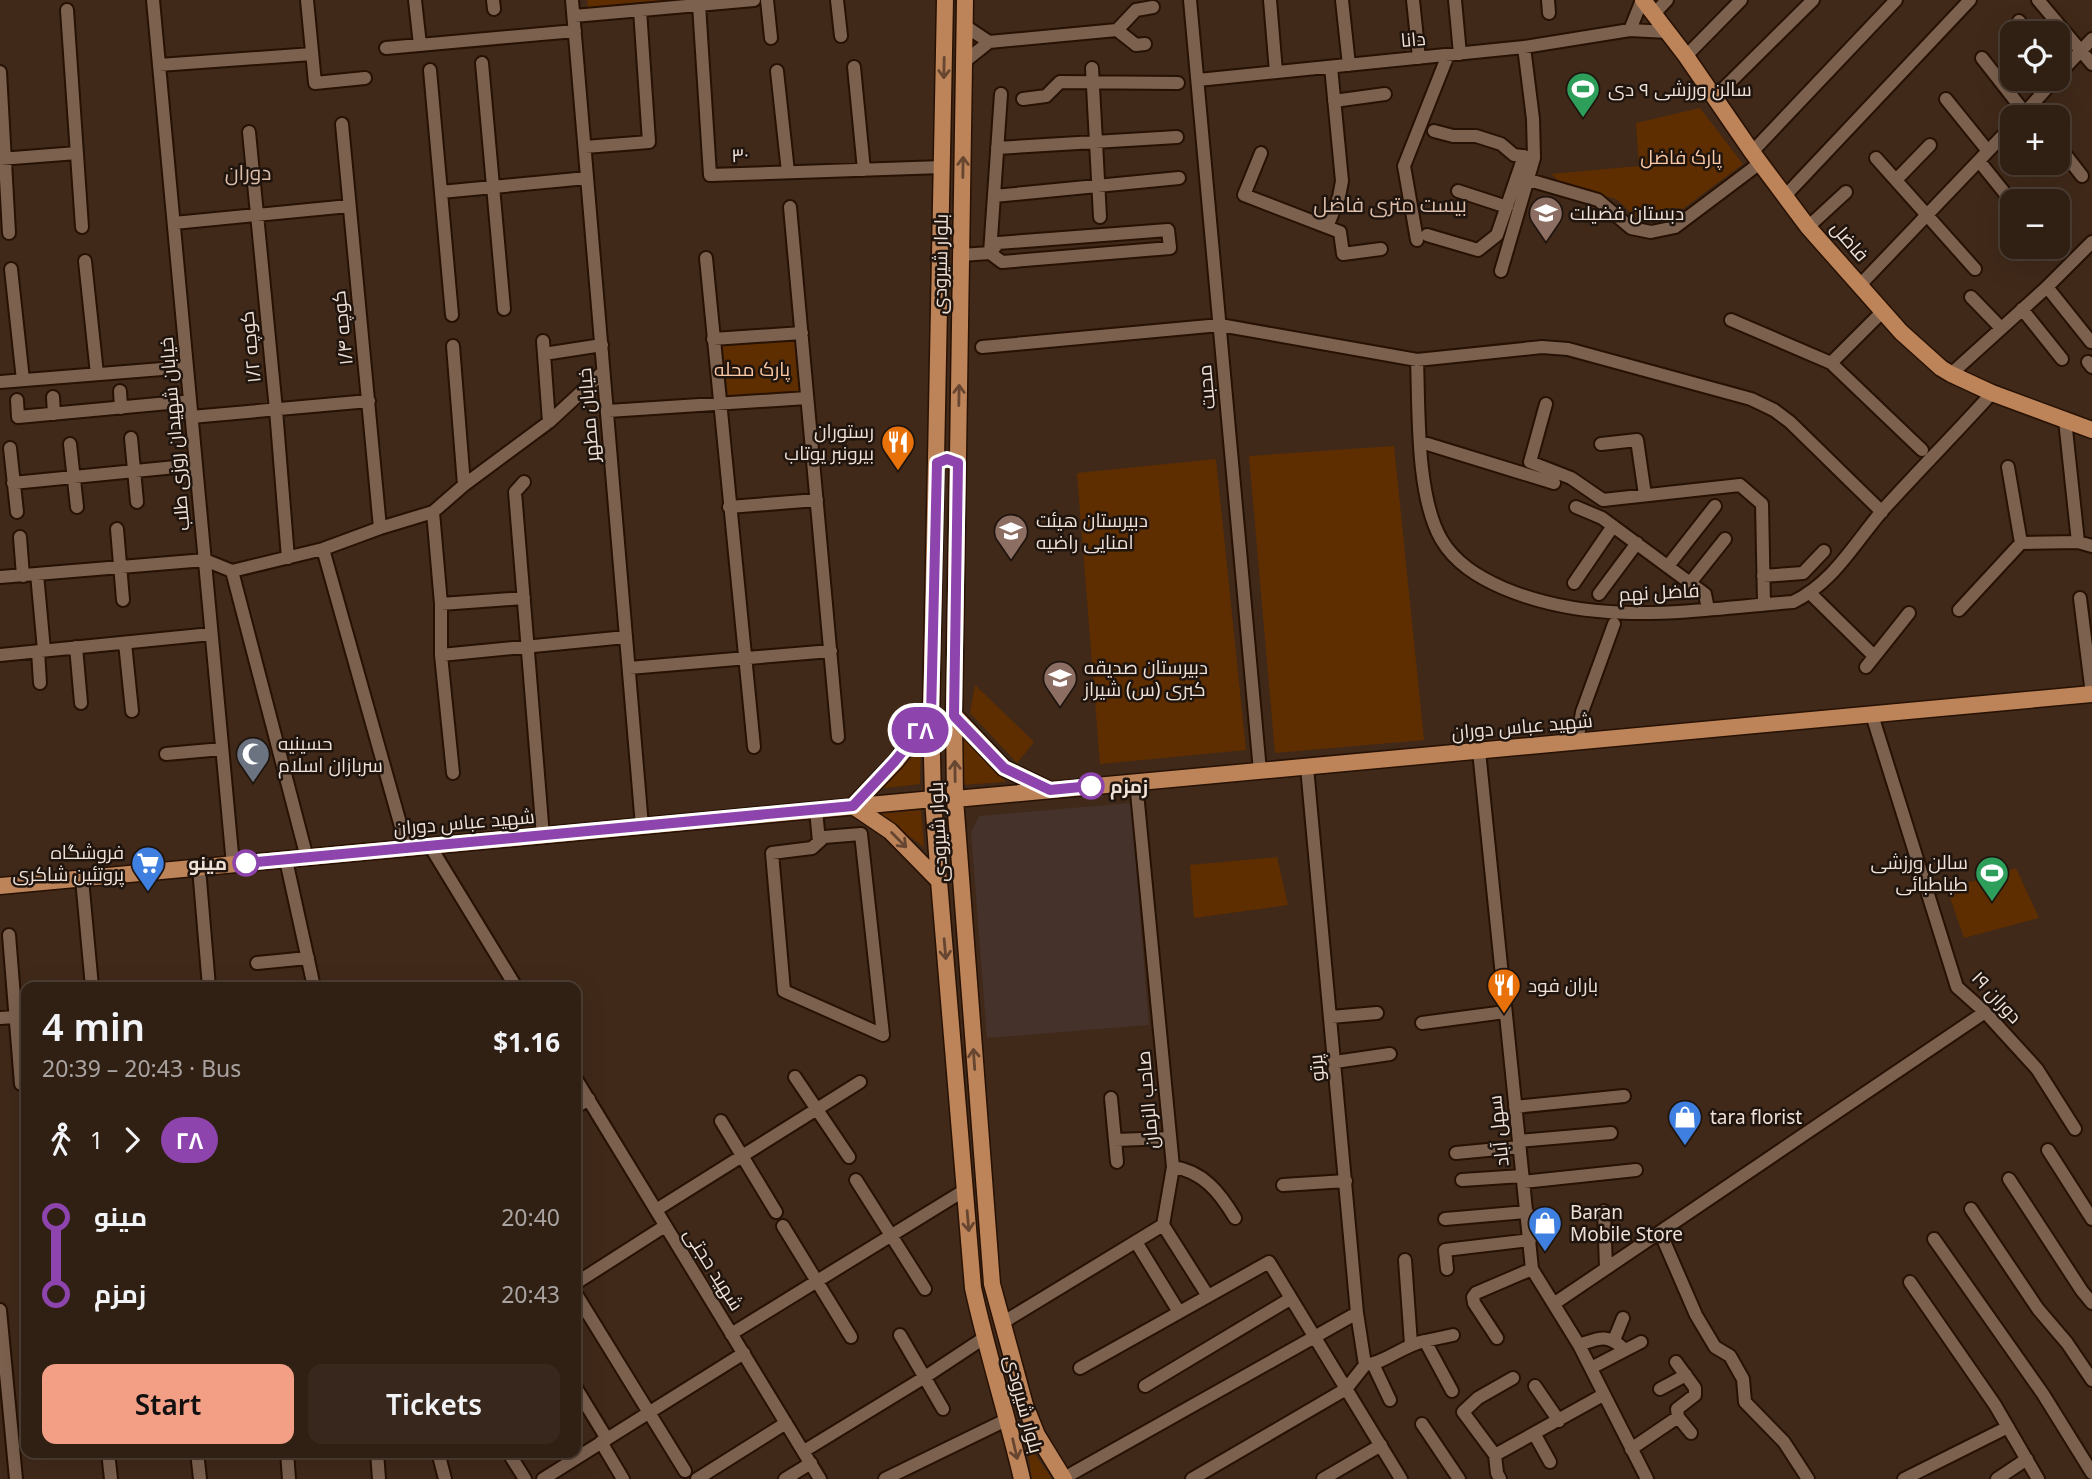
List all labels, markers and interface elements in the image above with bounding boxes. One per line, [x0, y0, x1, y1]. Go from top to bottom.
map controls [2000, 21, 2070, 259]
button: locate [2000, 21, 2070, 91]
street label: دانا [1399, 25, 1427, 53]
one-way arrow [937, 56, 951, 79]
sports icon: سالن ورزشی ۹ دی [1564, 70, 1602, 119]
place label: سالن ورزشی ۹ دی [1608, 76, 1752, 102]
button: + [2000, 105, 2070, 175]
street label: ۳۰ [731, 142, 749, 168]
park label: پارک فاضل [1640, 144, 1722, 170]
one-way arrow [956, 156, 970, 179]
district label: دوران [225, 158, 271, 186]
button: − [2000, 189, 2070, 259]
district label: بیست متری فاضل [1313, 190, 1467, 218]
school or university icon: دبستان فضیلت [1527, 194, 1565, 243]
place label: دبستان فضیلت [1570, 200, 1684, 226]
street label: بلوار شیرودی [926, 214, 954, 314]
street label: فاضل [1825, 215, 1875, 267]
street label: کوچه ۱/۴ [325, 289, 359, 367]
street label: کوچه ۱/۲ [233, 310, 267, 384]
street label: خیابان شهیدان روزی طلب [153, 336, 195, 532]
park label: پارک محله [714, 356, 790, 382]
street label: محبت [1191, 364, 1221, 410]
street label: خیابان مطهر [571, 367, 605, 464]
one-way arrow [953, 383, 966, 406]
place label: رستوران بیرونبر یوتاب [784, 418, 874, 466]
restaurant icon: رستوران بیرونبر یوتاب [879, 423, 917, 472]
place label: دبیرستان هیئت امنایی راضیه [1036, 507, 1148, 555]
school or university icon: دبیرستان هیئت امنایی راضیه [992, 512, 1030, 561]
street label: فاضل نهم [1618, 577, 1700, 608]
place label: دبیرستان صدیقه کبری (س) شیراز [1083, 654, 1208, 702]
school or university icon: دبیرستان صدیقه کبری (س) شیراز [1041, 659, 1079, 708]
line badge: ۲۸ [888, 707, 951, 753]
street label: شهید عباس دوران [1450, 707, 1594, 745]
text: ۲۸ [906, 713, 934, 746]
place label: حسینیه سربازان اسلام [278, 730, 383, 779]
mosque icon: حسینیه سربازان اسلام [234, 735, 272, 784]
one-way arrow [948, 760, 962, 783]
marker: زمزم [1078, 773, 1104, 799]
place label: زمزم [1110, 773, 1148, 800]
street label: بلوار شیرودی [922, 781, 954, 883]
street label: شهید عباس دوران [392, 803, 536, 841]
one-way arrow [890, 832, 907, 849]
place label: فروشگاه پروتئین شاکری [12, 839, 124, 887]
supermarket icon: فروشگاه پروتئین شاکری [129, 844, 167, 893]
place label: سالن ورزشی طباطبائی [1870, 849, 1968, 897]
place label: مینو [188, 850, 227, 876]
marker: مینو [233, 850, 259, 876]
sports icon: سالن ورزشی طباطبائی [1973, 854, 2011, 903]
one-way arrow [938, 938, 951, 960]
street label: دوران ۱۹ [1966, 965, 2028, 1029]
restaurant icon: باران فود [1485, 966, 1523, 1015]
place label: باران فود [1528, 972, 1598, 998]
text: 4 min [42, 1000, 145, 1052]
text: $1.16 [493, 1024, 560, 1060]
one-way arrow [968, 1047, 981, 1070]
street label: صاحب الزمان [1130, 1050, 1164, 1150]
text: 20:39 – 20:43 · Bus [42, 1052, 241, 1084]
street label: پرتو [1302, 1054, 1330, 1082]
street label: سهل آباد [1481, 1094, 1515, 1168]
shop icon: tara florist [1666, 1098, 1704, 1147]
place label: tara florist [1710, 1104, 1802, 1130]
icon: walk [42, 1121, 80, 1159]
icon: forward [113, 1121, 151, 1159]
text: ۲۸ [175, 1123, 204, 1156]
text: 1 [90, 1124, 103, 1156]
text: مینو [94, 1198, 147, 1234]
place label: Baran Mobile Store [1570, 1199, 1683, 1247]
text: 20:40 [501, 1201, 560, 1233]
shop icon: Baran Mobile Store [1526, 1204, 1564, 1253]
one-way arrow [962, 1209, 975, 1231]
street label: شهید حجتی [678, 1223, 750, 1315]
text: زمزم [94, 1275, 146, 1311]
text: 20:43 [501, 1278, 560, 1310]
street label: بلوار شیرودی [998, 1352, 1050, 1456]
button: Start [42, 1364, 294, 1444]
button: Tickets [308, 1364, 560, 1444]
one-way arrow [1009, 1437, 1022, 1460]

